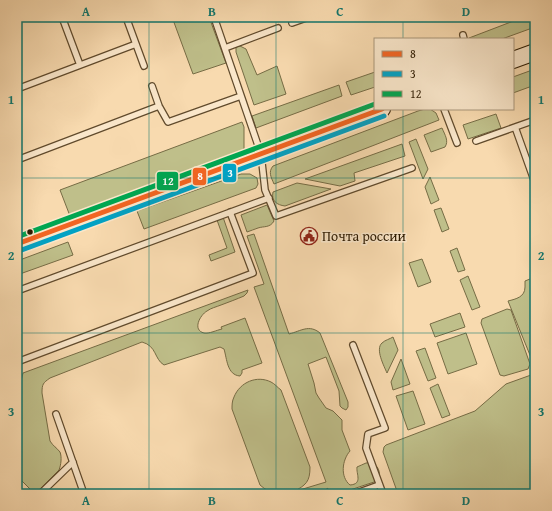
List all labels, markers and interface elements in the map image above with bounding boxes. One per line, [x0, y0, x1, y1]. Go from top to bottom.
text: A [82, 2, 91, 21]
text: B [208, 2, 216, 21]
text: C [336, 2, 344, 21]
text: D [462, 2, 470, 21]
legend [374, 38, 514, 110]
text: 8 [410, 45, 416, 62]
text: 3 [410, 65, 416, 82]
text: 12 [410, 85, 422, 102]
text: 1 [8, 90, 14, 109]
text: 1 [538, 90, 544, 109]
line badge: 3 [222, 163, 237, 183]
text: 3 [227, 165, 233, 181]
line badge: 8 [192, 167, 207, 186]
text: 8 [197, 168, 203, 184]
line badge: 12 [156, 171, 179, 191]
text: 12 [162, 173, 174, 189]
public building icon: Почта россии [299, 226, 319, 246]
place label: Почта россии [322, 226, 406, 246]
unlabelled marker [25, 227, 35, 237]
text: 2 [8, 246, 15, 265]
text: 2 [538, 246, 545, 265]
text: 3 [8, 402, 14, 421]
text: 3 [538, 402, 544, 421]
text: A [82, 491, 91, 510]
text: B [208, 491, 216, 510]
text: C [336, 491, 344, 510]
text: D [462, 491, 470, 510]

